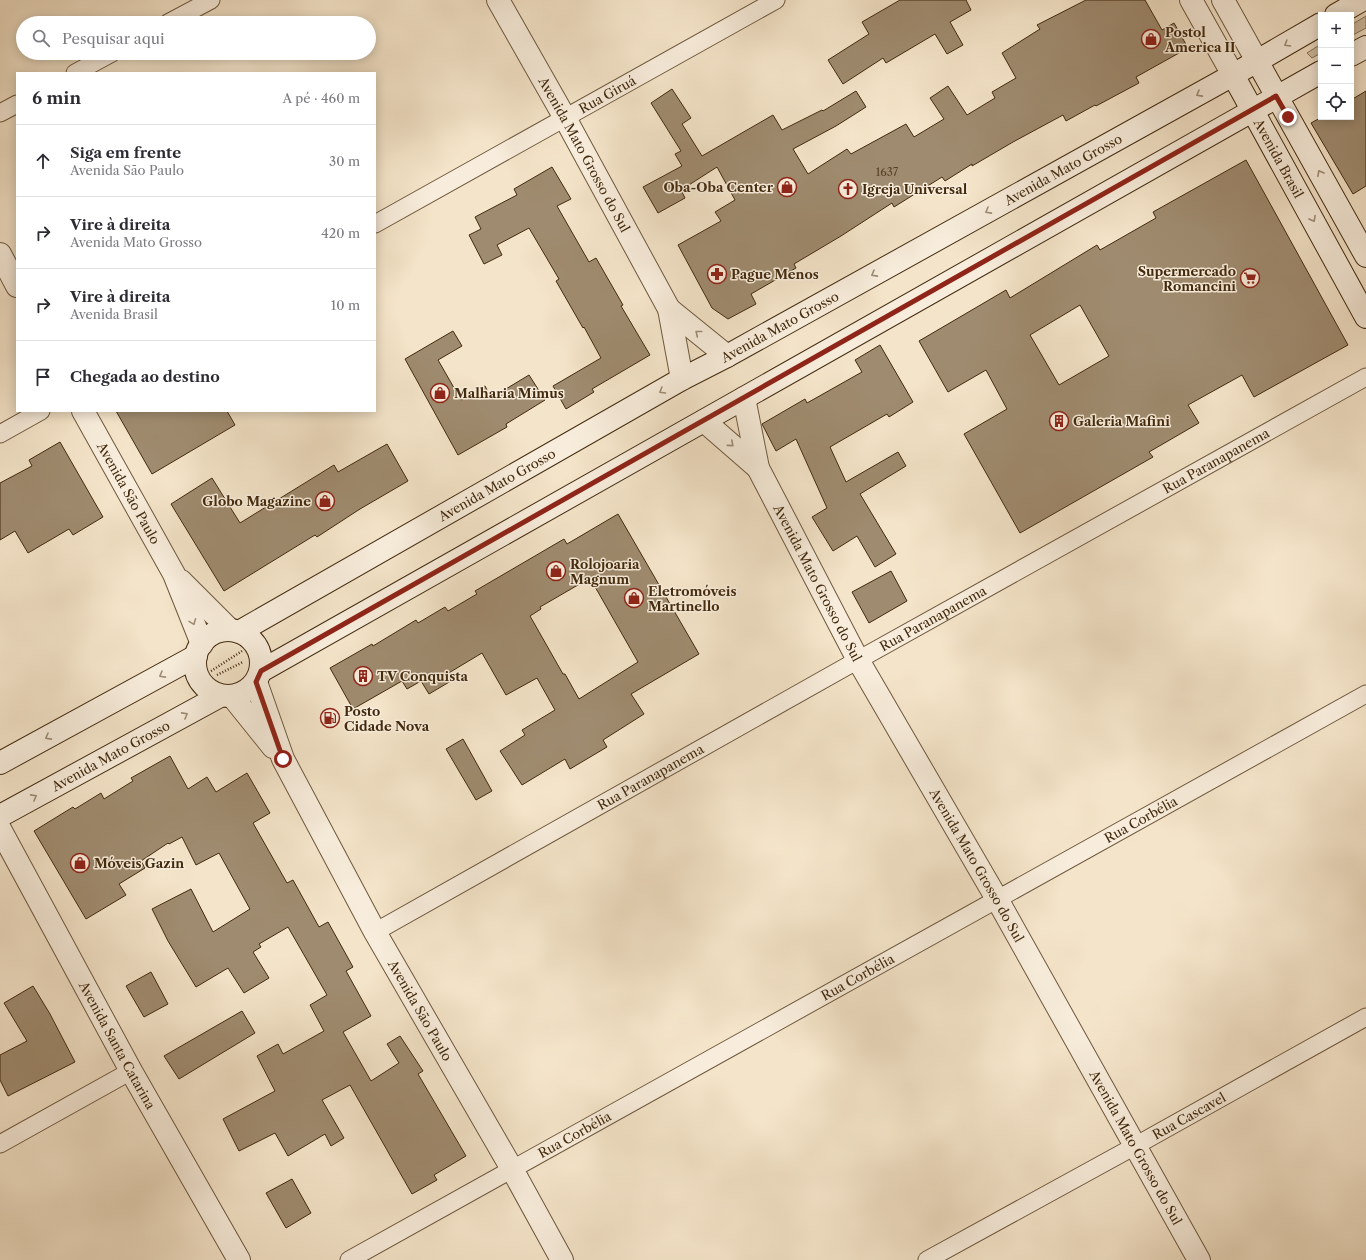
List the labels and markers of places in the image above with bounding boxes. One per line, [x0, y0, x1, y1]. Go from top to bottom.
place label: Postol America II [1164, 24, 1236, 55]
shop icon: Postol America II [1140, 28, 1162, 50]
shop icon: Oba-Oba Center [776, 176, 798, 198]
church icon: Igreja Universal [837, 178, 859, 200]
place label: Oba-Oba Center [663, 179, 774, 195]
place label: Igreja Universal [862, 181, 968, 197]
pharmacy icon: Pague Menos [706, 263, 728, 285]
place label: Supermercado Romancini [1138, 263, 1236, 294]
place label: Pague Menos [731, 266, 819, 282]
supermarket icon: Supermercado Romancini [1239, 267, 1261, 289]
shop icon: Malharia Mimus [429, 382, 451, 404]
place label: Malharia Mimus [454, 385, 564, 401]
building icon: Galeria Mafini [1048, 410, 1070, 432]
place label: Galeria Mafini [1073, 413, 1170, 429]
shop icon: Globo Magazine [314, 490, 336, 512]
place label: Globo Magazine [202, 493, 311, 509]
place label: Rolojoaria Magnum [570, 556, 640, 587]
shop icon: Rolojoaria Magnum [545, 560, 567, 582]
place label: Eletromóveis Martinello [648, 583, 737, 614]
shop icon: Eletromóveis Martinello [623, 587, 645, 609]
building icon: TV Conquista [352, 665, 374, 687]
place label: TV Conquista [377, 668, 468, 684]
place label: Posto Cidade Nova [344, 703, 430, 734]
fuel station icon: Posto Cidade Nova [319, 707, 341, 729]
shop icon: Móveis Gazin [69, 852, 91, 874]
place label: Móveis Gazin [94, 855, 184, 871]

